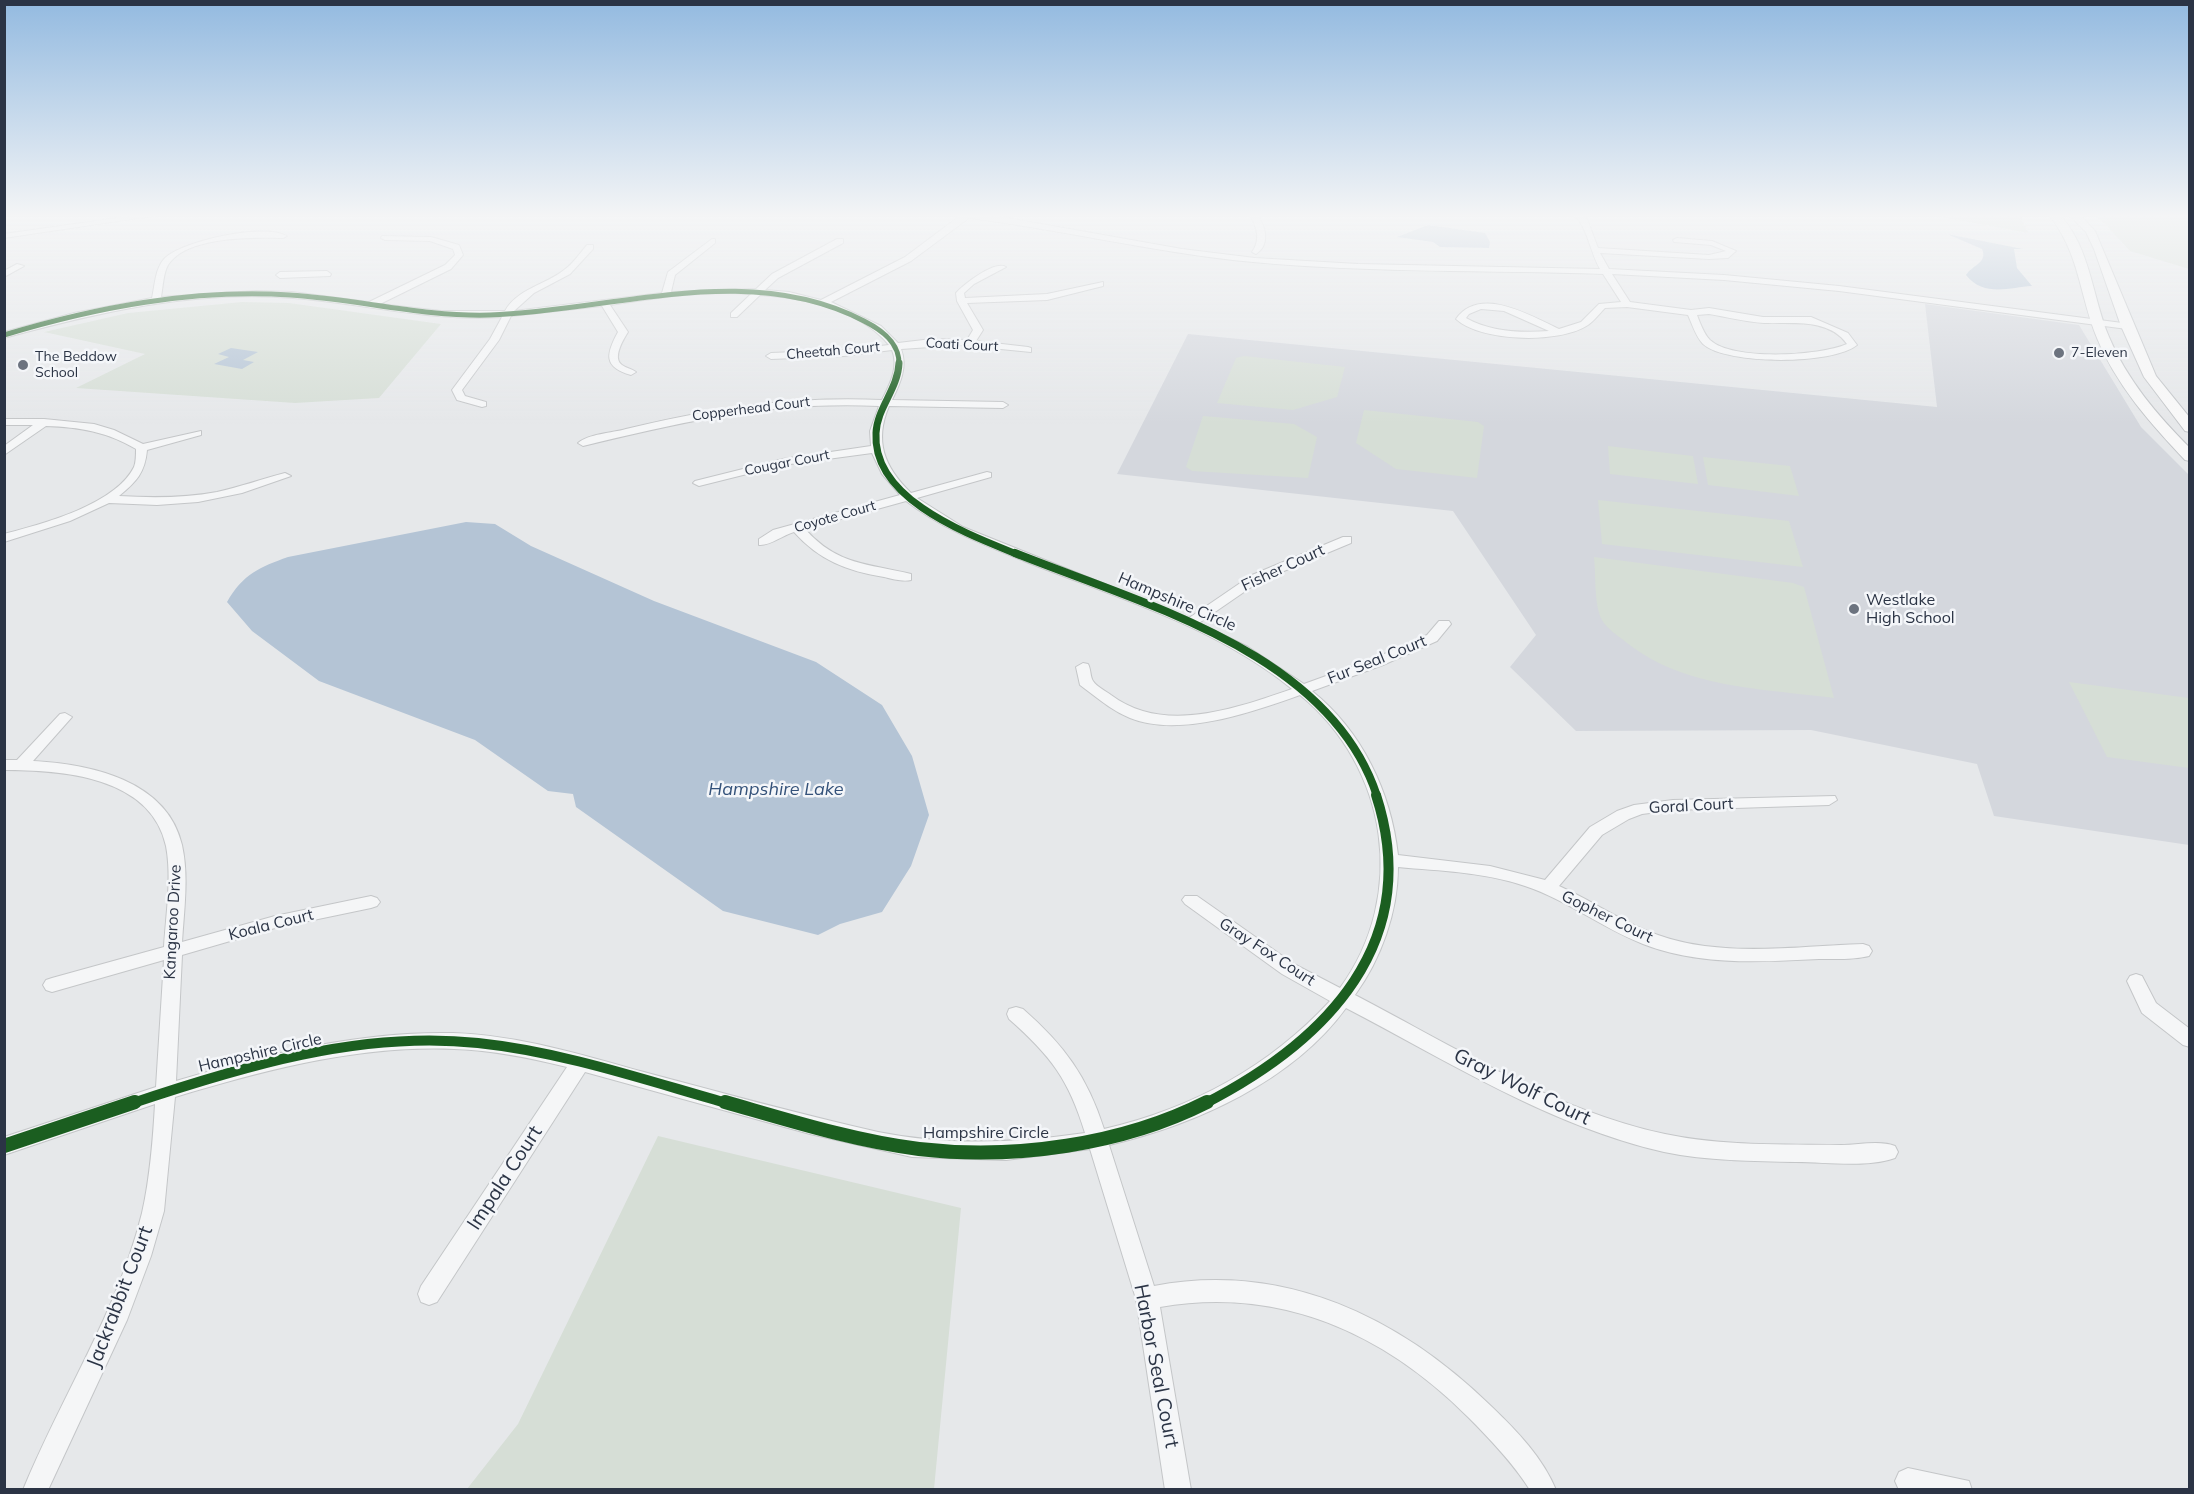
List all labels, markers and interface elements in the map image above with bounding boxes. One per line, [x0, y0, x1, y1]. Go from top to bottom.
street label: Coati Court [925, 335, 999, 355]
street label: Cheetah Court [786, 339, 880, 363]
place label: 7-Eleven [2071, 345, 2128, 361]
marker: 7-Eleven [2052, 346, 2066, 360]
place label: The Beddow School [35, 349, 117, 382]
marker: The Beddow School [16, 358, 30, 372]
street label: Copperhead Court [691, 393, 811, 425]
street label: Cougar Court [743, 447, 831, 479]
street label: Coyote Court [792, 497, 878, 537]
street label: Fisher Court [1238, 540, 1328, 596]
street label: Hampshire Circle [1115, 569, 1239, 635]
place label: Westlake High School [1866, 590, 1955, 628]
marker: Westlake High School [1847, 602, 1861, 616]
street label: Fur Seal Court [1325, 631, 1429, 689]
water label: Hampshire Lake [708, 779, 844, 801]
street label: Goral Court [1648, 794, 1734, 818]
street label: Kangaroo Drive [160, 864, 186, 980]
street label: Gopher Court [1558, 887, 1656, 947]
street label: Koala Court [227, 905, 315, 945]
street label: Gray Fox Court [1215, 914, 1319, 990]
street label: Hampshire Circle [196, 1029, 324, 1077]
street label: Gray Wolf Court [1450, 1043, 1594, 1131]
street label: Impala Court [462, 1121, 548, 1235]
street label: Hampshire Circle [923, 1123, 1049, 1143]
street label: Jackrabbit Court [82, 1223, 158, 1371]
street label: Harbor Seal Court [1128, 1282, 1184, 1450]

